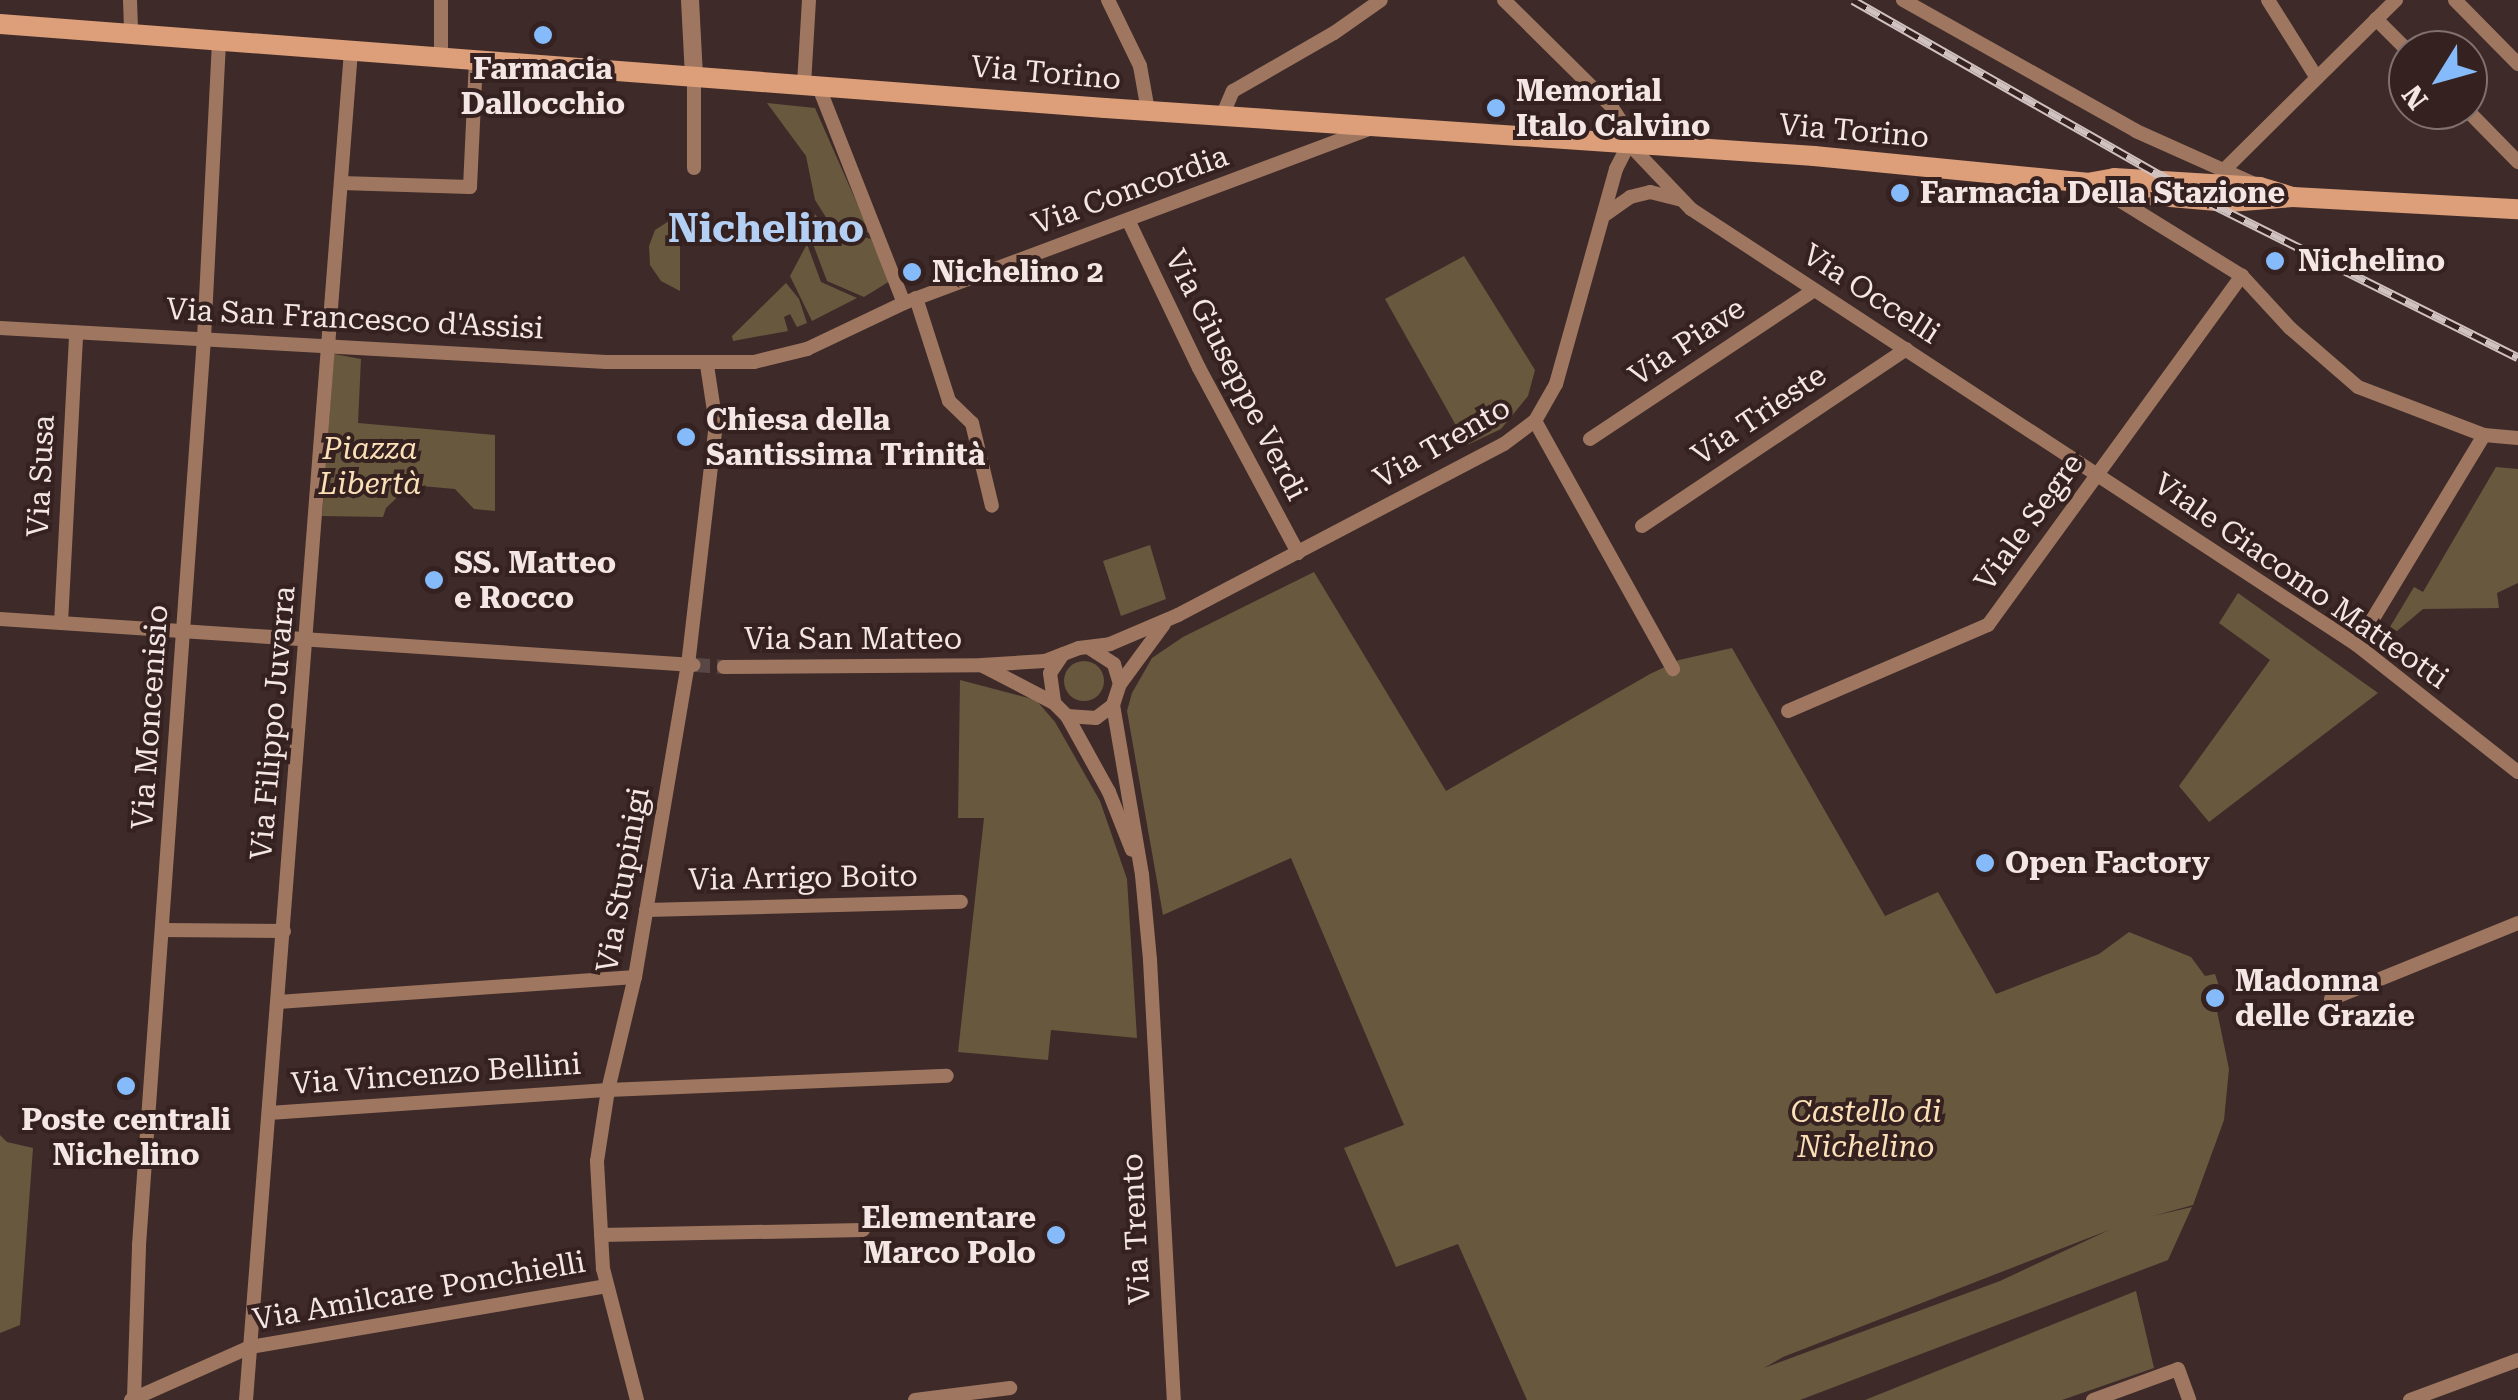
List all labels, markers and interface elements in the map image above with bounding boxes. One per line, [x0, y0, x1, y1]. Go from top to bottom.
marker: Farmacia Dallocchio [532, 24, 554, 46]
north arrow [2388, 30, 2488, 130]
street label: Via Torino [969, 49, 1123, 97]
place label: Farmacia Dallocchio [461, 51, 625, 122]
place label: Memorial Italo Calvino [1516, 73, 1710, 144]
text: N [2396, 79, 2435, 116]
marker: Memorial Italo Calvino [1485, 97, 1507, 119]
street label: Via Torino [1777, 107, 1931, 155]
street label: Via Concordia [1027, 138, 1233, 242]
place label: Farmacia Della Stazione [1920, 175, 2285, 211]
marker: Farmacia Della Stazione [1889, 182, 1911, 204]
district label: Nichelino [668, 205, 864, 253]
street label: Via Occelli [1796, 236, 1946, 352]
place label: Nichelino [2298, 243, 2445, 279]
street label: Via Giuseppe Verdi [1157, 244, 1315, 506]
marker: Nichelino [2262, 248, 2288, 274]
place label: Nichelino 2 [932, 254, 1104, 290]
marker: Nichelino 2 [901, 261, 923, 283]
street label: Via Piave [1622, 290, 1752, 394]
street label: Via San Francesco d'Assisi [165, 291, 545, 347]
street label: Via Trieste [1685, 357, 1833, 473]
street label: Via Trento [1367, 390, 1517, 496]
place label: Chiesa della Santissima Trinità [706, 402, 985, 472]
street label: Via Susa [20, 414, 62, 538]
marker: Chiesa della Santissima Trinità [675, 426, 697, 448]
park label: Piazza Libertà [319, 431, 421, 502]
street label: Viale Segre [1967, 446, 2091, 598]
street label: Viale Giacomo Matteotti [2147, 465, 2455, 697]
place label: SS. Matteo e Rocco [454, 545, 616, 616]
marker: SS. Matteo e Rocco [423, 569, 445, 591]
street label: Via Filippo Juvarra [243, 584, 303, 862]
street label: Via Moncenisio [124, 604, 176, 830]
street label: Via San Matteo [744, 621, 962, 657]
street label: Via Stupinigi [589, 785, 657, 975]
place label: Open Factory [2005, 845, 2210, 881]
marker: Open Factory [1974, 852, 1996, 874]
street label: Via Arrigo Boito [688, 858, 918, 898]
place label: Madonna delle Grazie [2235, 963, 2415, 1034]
marker: Madonna delle Grazie [2204, 987, 2226, 1009]
street label: Via Vincenzo Bellini [290, 1046, 582, 1102]
marker: Poste centrali Nichelino [115, 1075, 137, 1097]
park label: Castello di Nichelino [1791, 1094, 1941, 1164]
place label: Poste centrali Nichelino [21, 1102, 231, 1172]
street label: Via Trento [1114, 1153, 1158, 1305]
place label: Elementare Marco Polo [861, 1200, 1036, 1270]
marker: Elementare Marco Polo [1045, 1224, 1067, 1246]
street label: Via Amilcare Ponchielli [250, 1244, 588, 1338]

